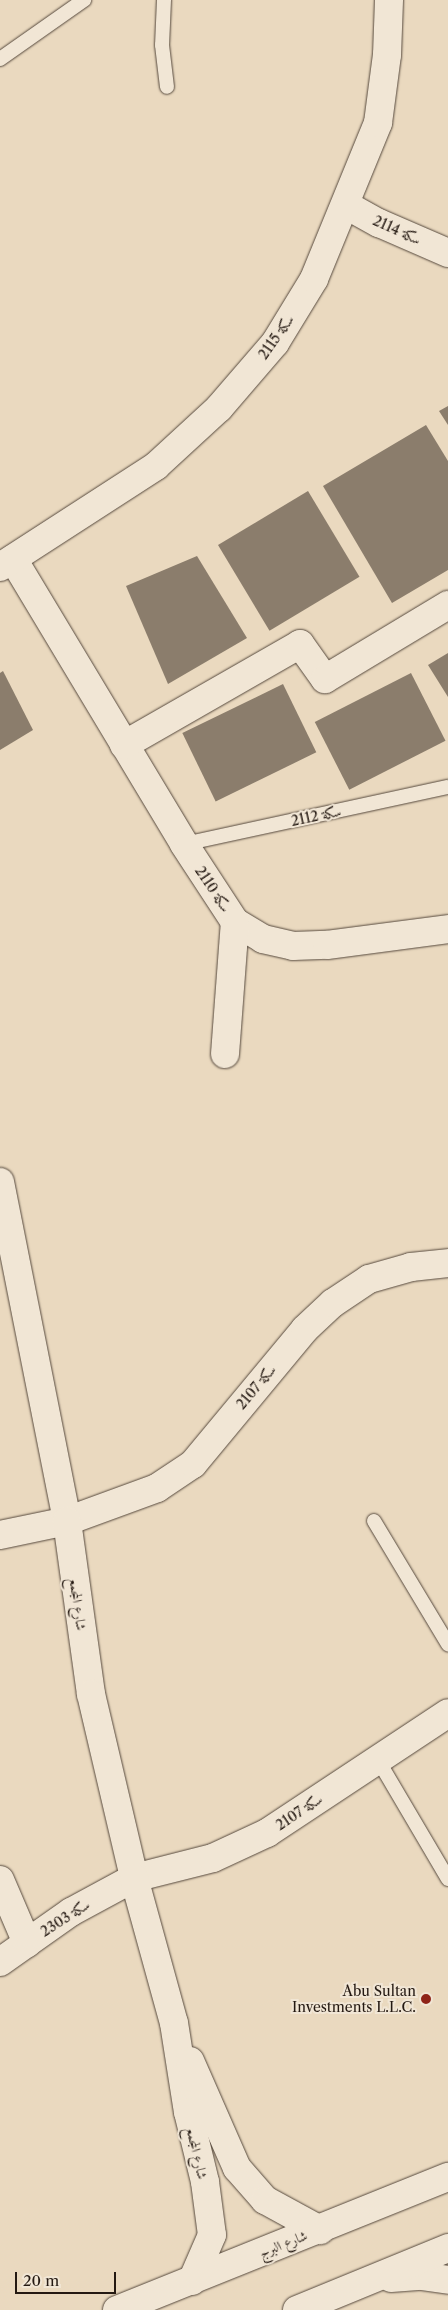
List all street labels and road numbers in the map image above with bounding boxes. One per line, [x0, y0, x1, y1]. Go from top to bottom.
street label: سكة 2114 [370, 212, 424, 248]
street label: سكة 2115 [255, 312, 297, 362]
street label: سكة 2112 [289, 803, 343, 829]
street label: سكة 2110 [192, 863, 234, 915]
street label: سكة 2107 [233, 1361, 279, 1413]
street label: شارع المجمع [66, 1576, 90, 1632]
street label: سكة 2107 [273, 1790, 325, 1834]
street label: سكة 2303 [37, 1896, 93, 1940]
street label: شارع المجمع [183, 2125, 211, 2181]
street label: شارع البرج [256, 2227, 310, 2261]

